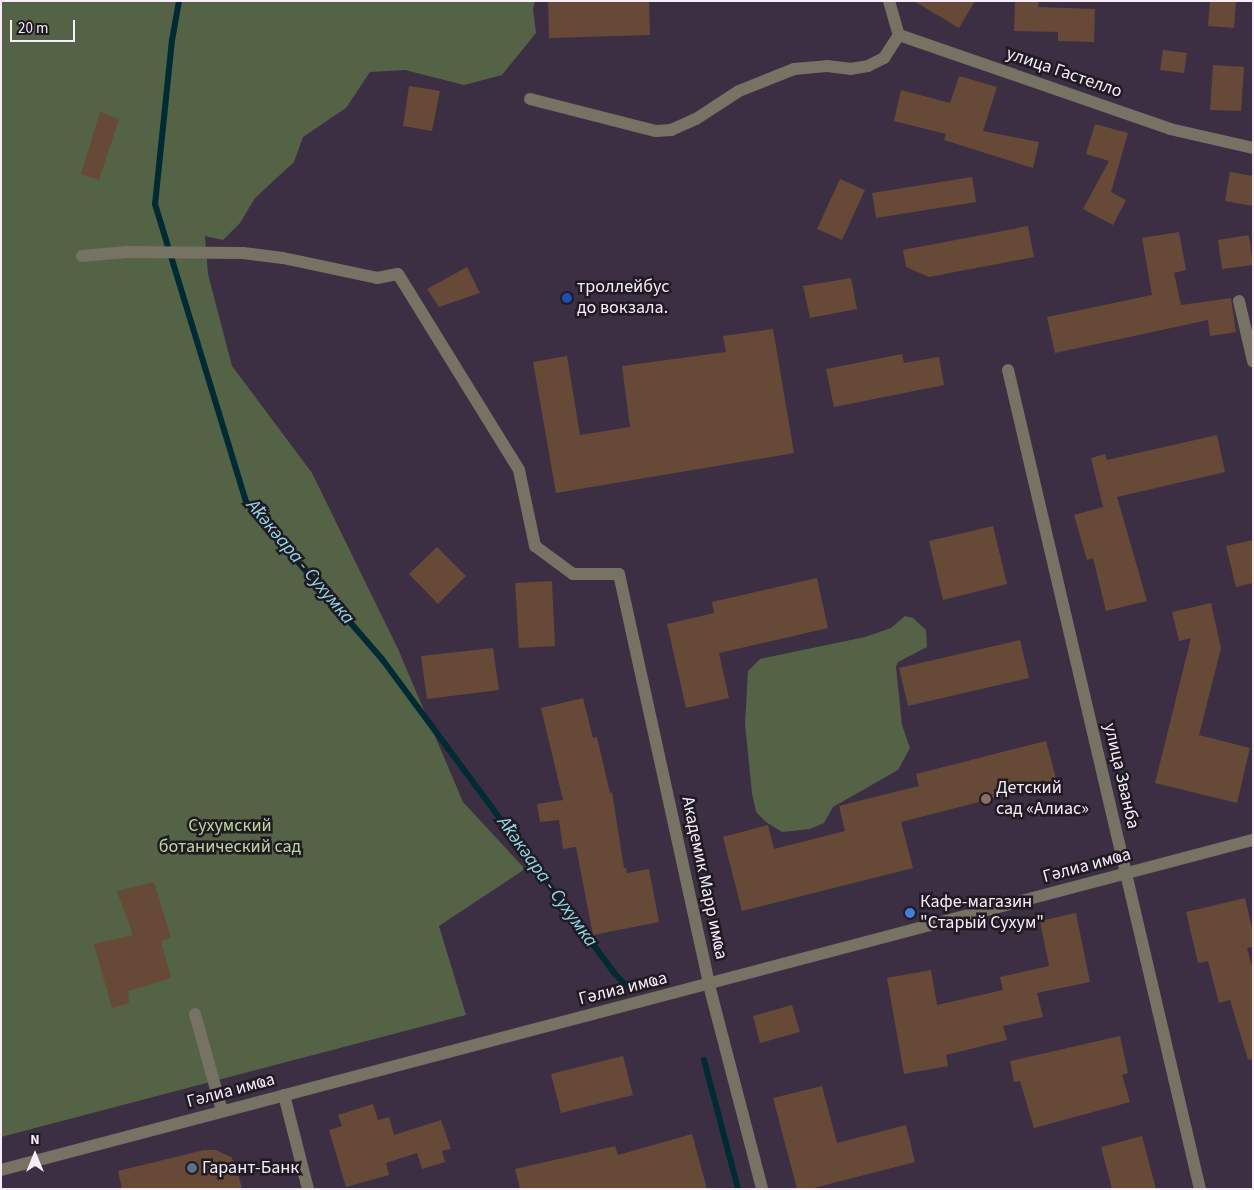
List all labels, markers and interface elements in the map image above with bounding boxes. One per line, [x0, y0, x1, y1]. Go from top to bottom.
scale bar [12, 10, 78, 42]
text: 20 m [18, 18, 48, 39]
street label: улица Гастелло [1003, 43, 1125, 103]
place label: троллейбус до вокзала. [577, 277, 669, 320]
marker: троллейбус до вокзала. [561, 292, 573, 304]
water label: Аҟәкәара - Сухумка [241, 495, 359, 629]
street label: улица Званба [1098, 721, 1144, 831]
place label: Детский сад «Алиас» [996, 778, 1089, 821]
marker: Детский сад «Алиас» [980, 793, 992, 805]
street label: Академик Марр имҩа [676, 795, 732, 961]
water label: Аҟәкәара - Сухумка [492, 812, 602, 952]
park label: Сухумский ботанический сад [159, 816, 301, 859]
street label: Гәлиа имҩа [1041, 844, 1133, 888]
place label: Кафе-магазин "Старый Сухум" [920, 892, 1044, 934]
marker: Кафе-магазин "Старый Сухум" [904, 907, 916, 919]
street label: Гәлиа имҩа [577, 968, 669, 1010]
street label: Гәлиа имҩа [185, 1069, 277, 1113]
north arrow [10, 1130, 60, 1180]
text: N [30, 1130, 40, 1150]
place label: Гарант-Банк [202, 1157, 299, 1179]
marker: Гарант-Банк [186, 1162, 198, 1174]

